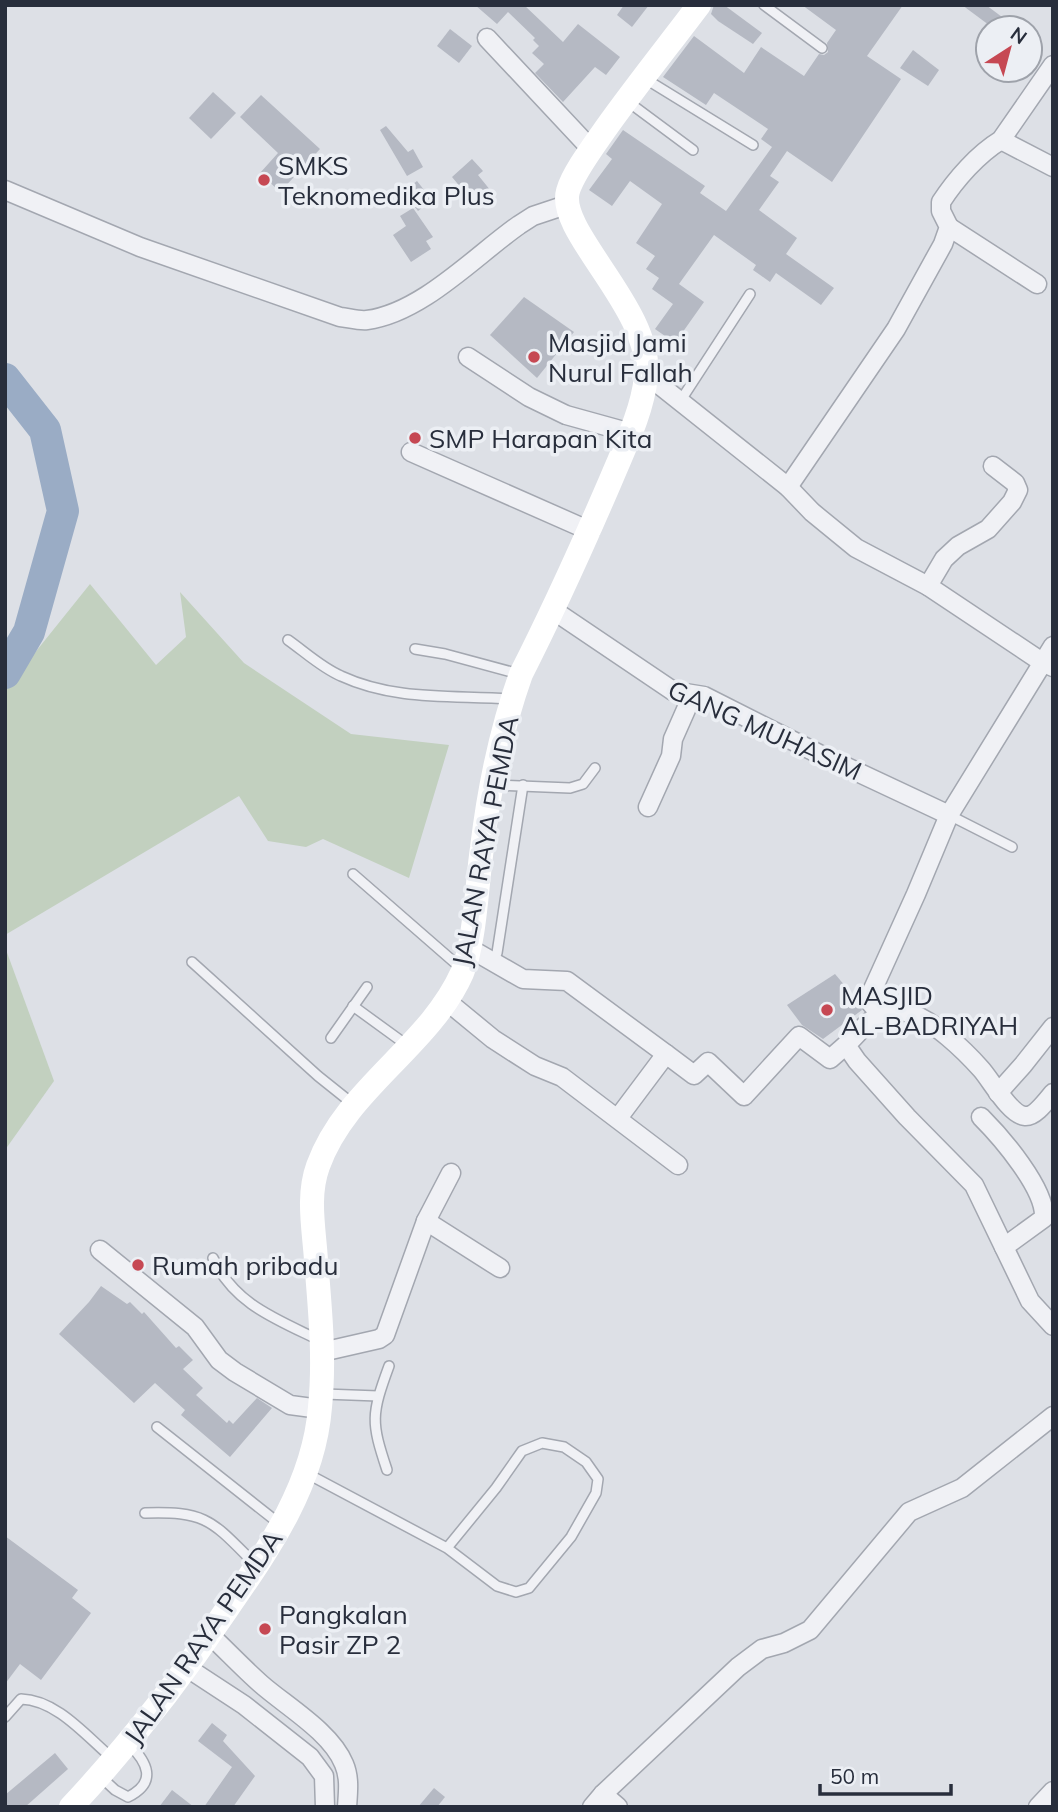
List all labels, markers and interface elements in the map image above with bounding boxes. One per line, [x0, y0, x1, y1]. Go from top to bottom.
north arrow [974, 14, 1044, 84]
text: N [1006, 21, 1032, 49]
place label: SMKS Teknomedika Plus [278, 149, 495, 212]
marker: SMKS Teknomedika Plus [256, 172, 272, 188]
place label: Masjid Jami Nurul Fallah [548, 326, 693, 389]
marker: Masjid Jami Nurul Fallah [526, 349, 542, 365]
place label: SMP Harapan Kita [429, 422, 652, 455]
marker: SMP Harapan Kita [407, 430, 423, 446]
street label: GANG MUHASIM [663, 672, 867, 788]
street label: JALAN RAYA PEMDA [445, 713, 525, 969]
place label: MASJID AL-BADRIYAH [841, 979, 1018, 1042]
marker: MASJID AL-BADRIYAH [819, 1002, 835, 1018]
place label: Rumah pribadu [152, 1249, 338, 1282]
marker: Rumah pribadu [130, 1257, 146, 1273]
street label: JALAN RAYA PEMDA [117, 1523, 289, 1751]
place label: Pangkalan Pasir ZP 2 [279, 1598, 408, 1661]
marker: Pangkalan Pasir ZP 2 [257, 1621, 273, 1637]
scale bar [820, 1752, 951, 1796]
text: 50 m [830, 1763, 879, 1789]

